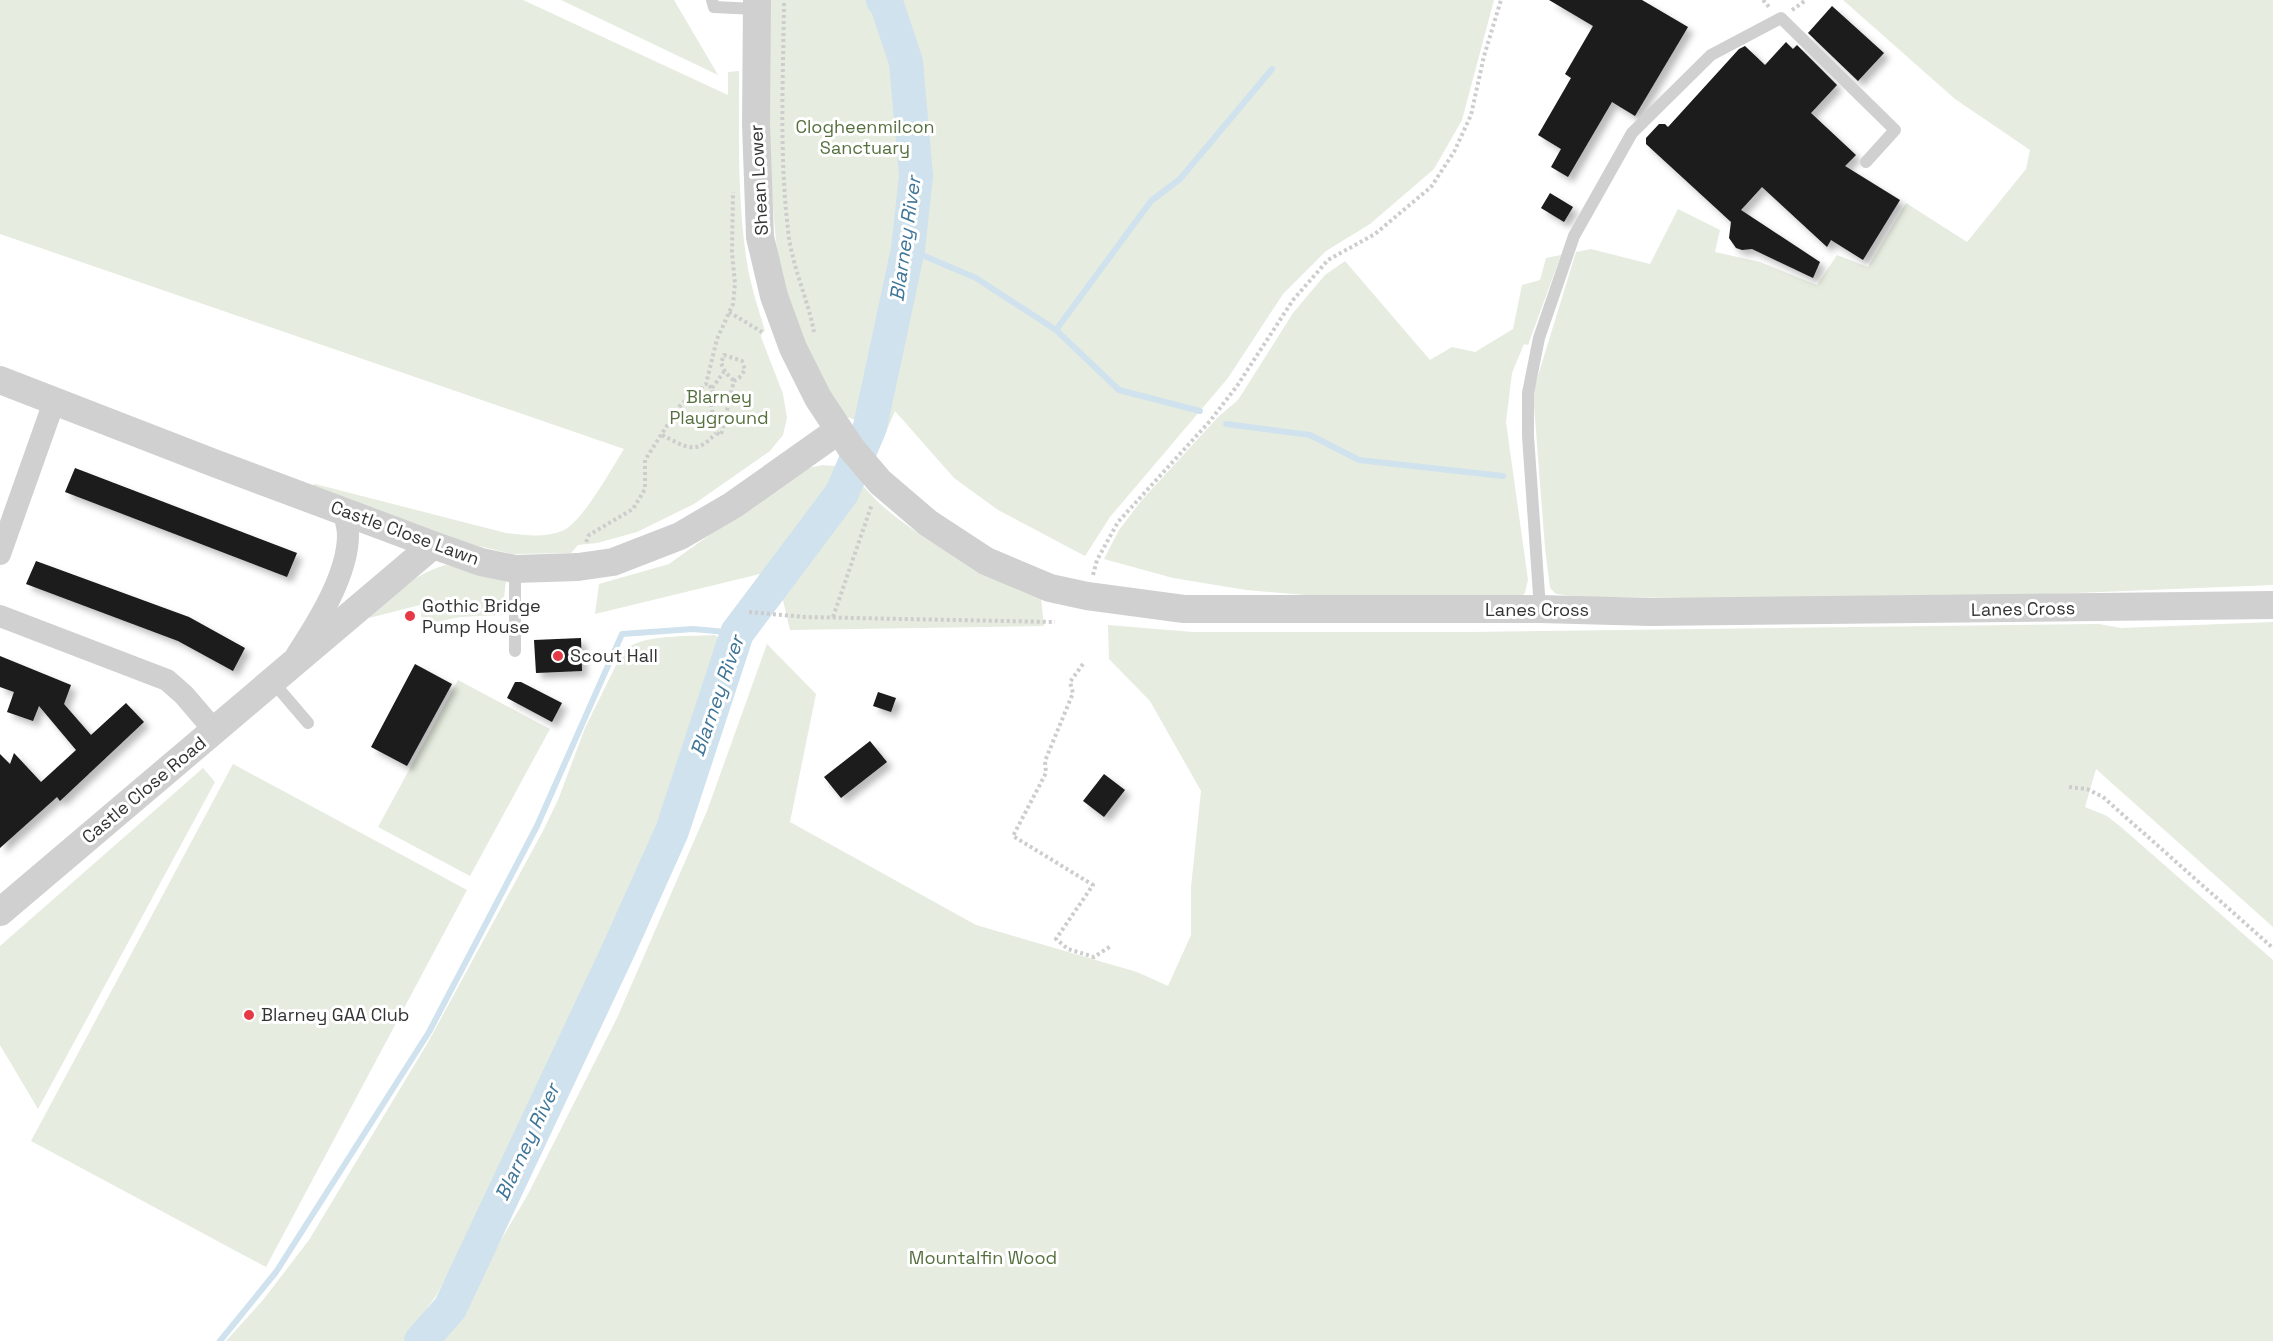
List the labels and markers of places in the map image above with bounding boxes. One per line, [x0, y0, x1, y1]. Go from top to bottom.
place label: Gothic Bridge Pump House [422, 594, 541, 638]
marker: Gothic Bridge Pump House [403, 609, 417, 623]
place label: Scout Hall [570, 644, 658, 667]
marker: Scout Hall [551, 649, 565, 663]
place label: Blarney GAA Club [261, 1003, 409, 1026]
marker: Blarney GAA Club [242, 1008, 256, 1022]

